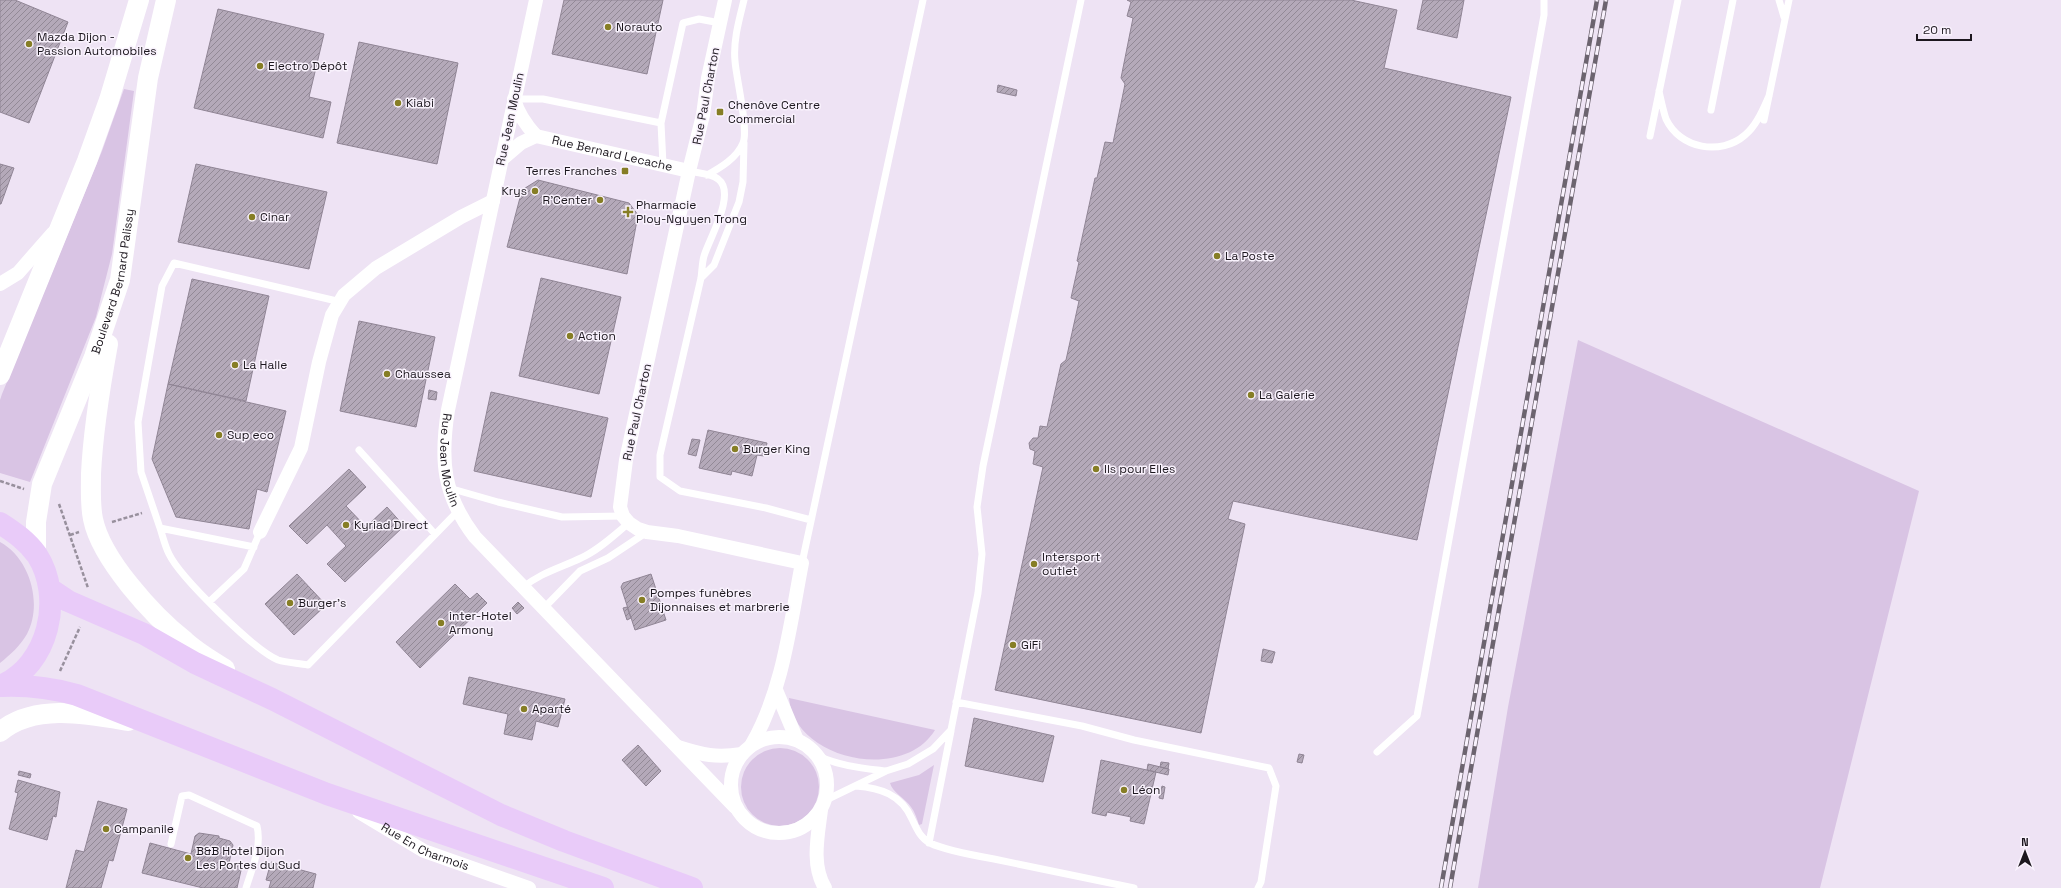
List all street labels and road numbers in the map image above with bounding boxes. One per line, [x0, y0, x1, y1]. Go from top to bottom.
street label: Rue Paul Charton [689, 46, 723, 146]
street label: Rue Jean Moulin [492, 71, 528, 167]
street label: Rue Bernard Lecache [550, 132, 674, 175]
street label: Boulevard Bernard Palissy [88, 208, 138, 356]
street label: Rue Paul Charton [619, 362, 655, 462]
street label: Rue Jean Moulin [436, 412, 463, 509]
street label: Rue En Charmois [378, 819, 471, 874]

